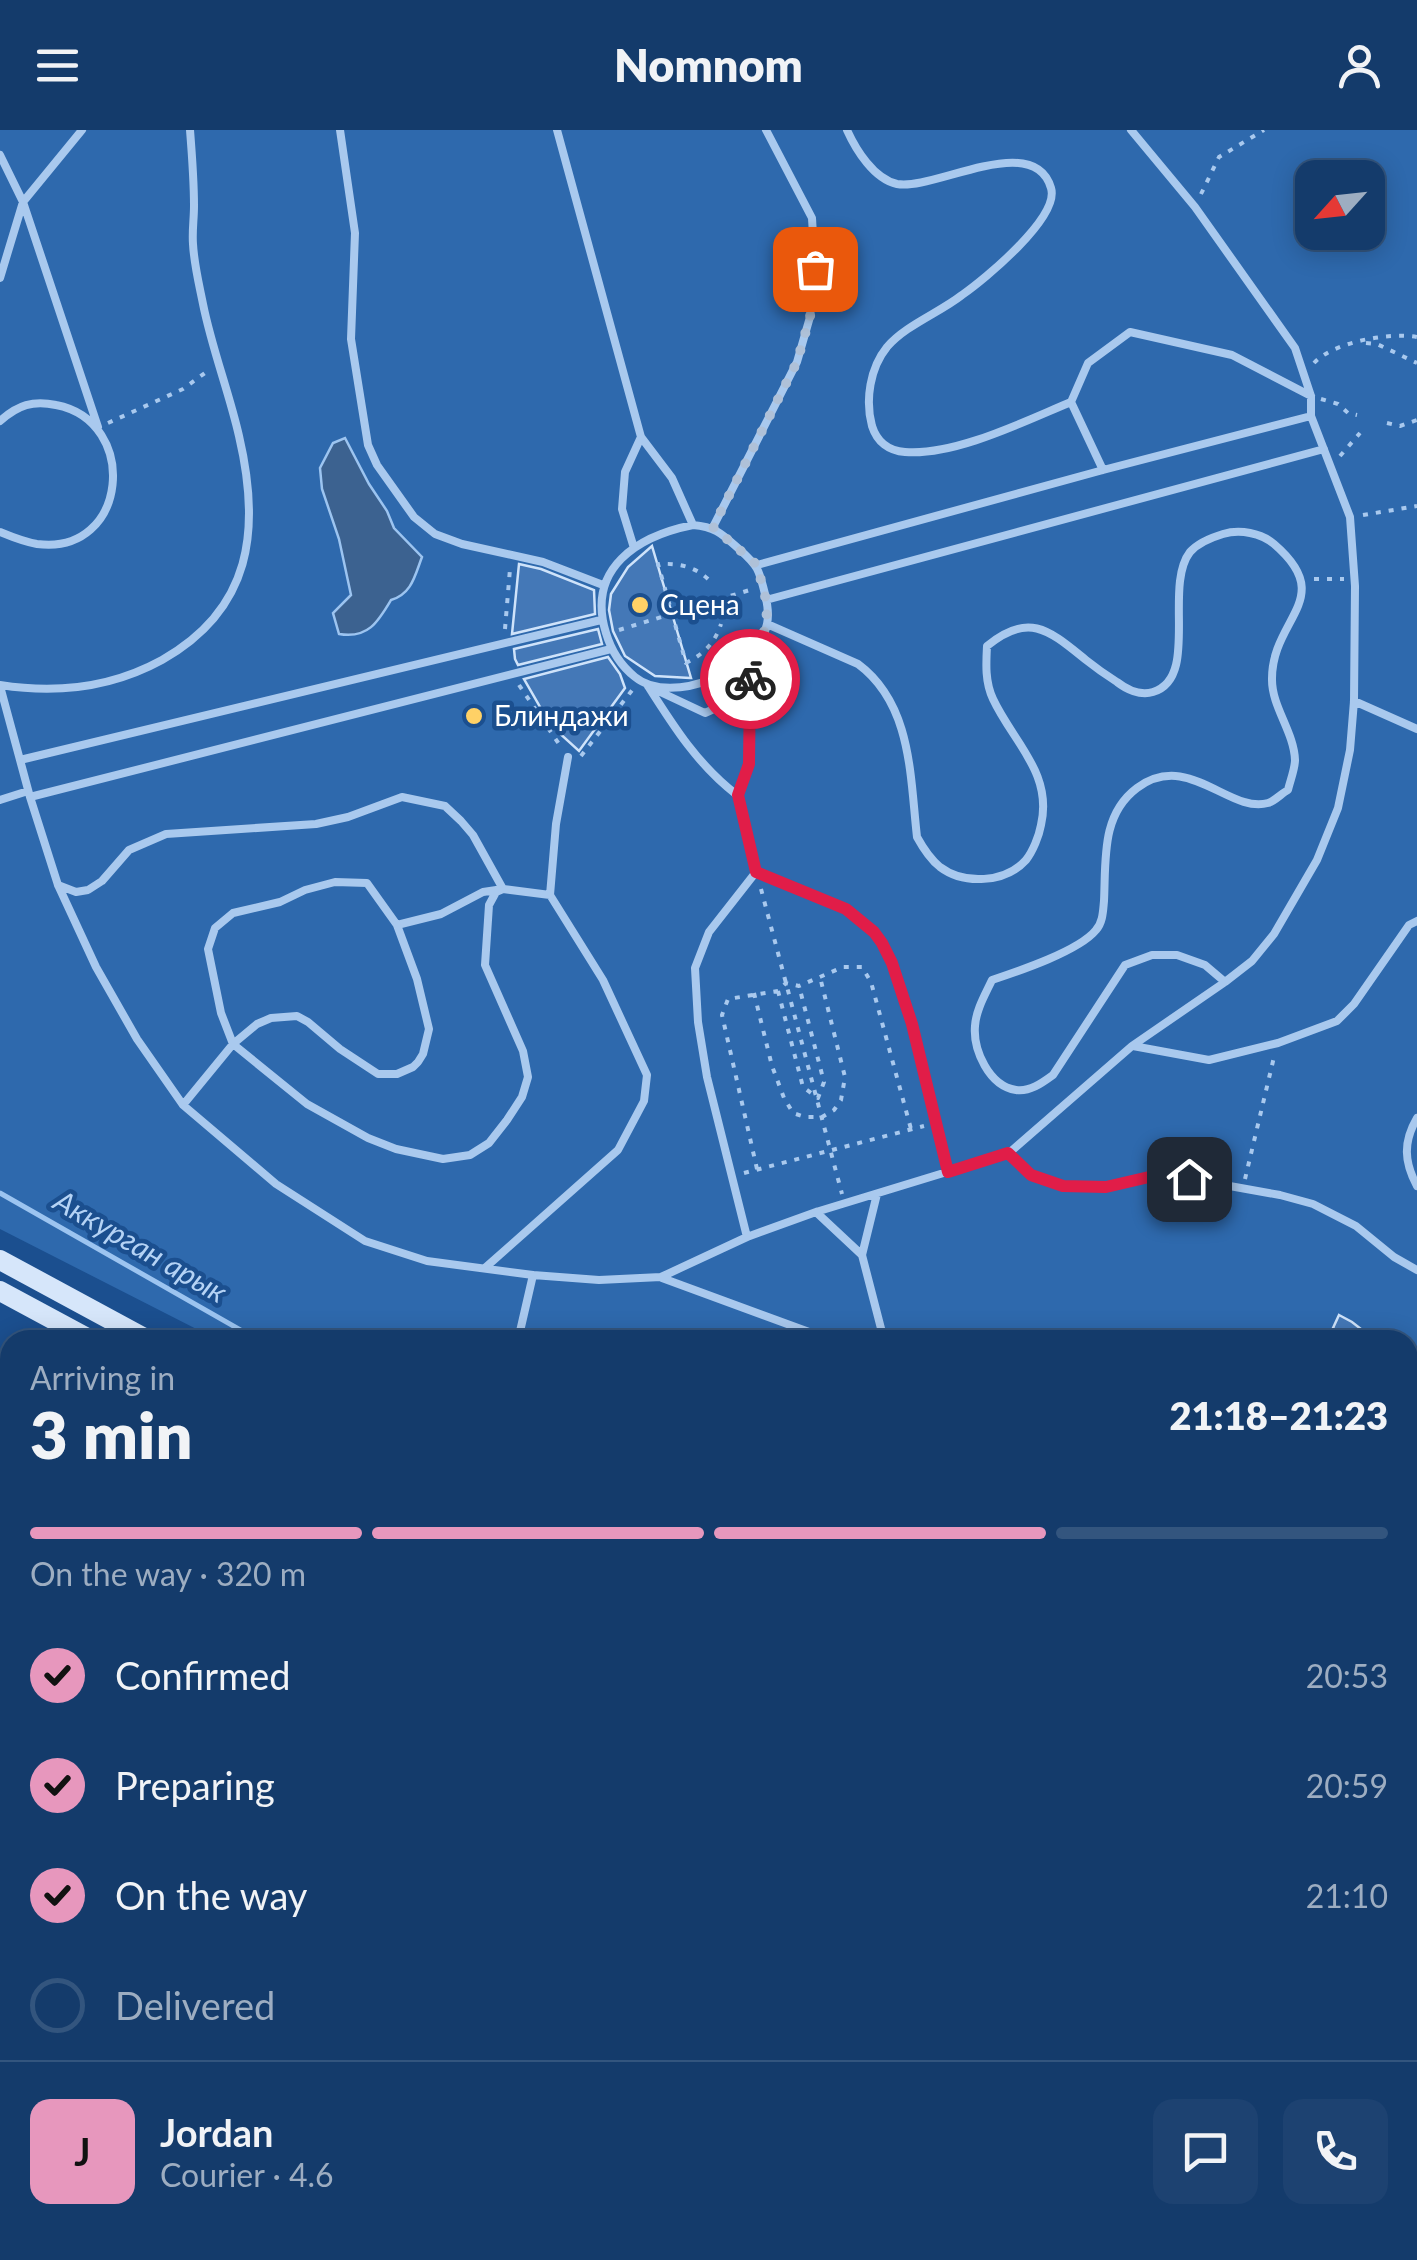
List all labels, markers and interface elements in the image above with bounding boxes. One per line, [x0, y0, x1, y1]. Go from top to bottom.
icon: menu [30, 38, 85, 93]
text: Nomnom [614, 38, 803, 92]
icon: person [1332, 38, 1387, 93]
north arrow [1295, 160, 1385, 250]
map controls [1295, 160, 1385, 250]
pin [773, 227, 858, 312]
icon: bag [788, 242, 843, 297]
place label: Сцена [660, 587, 740, 621]
marker: Сцена [629, 594, 651, 616]
courier [700, 629, 800, 729]
icon: bike [723, 652, 778, 707]
place label: Блиндажи [494, 698, 629, 732]
marker: Блиндажи [463, 705, 485, 727]
pin [1147, 1137, 1232, 1222]
icon: home [1162, 1152, 1217, 1207]
water label: Аккурган арык [47, 1181, 234, 1310]
text: Arriving in [30, 1358, 175, 1397]
text: 21:18–21:23 [1169, 1392, 1388, 1438]
text: 3 min [30, 1395, 192, 1473]
text: On the way · 320 m [30, 1554, 306, 1593]
icon: check [30, 1648, 85, 1703]
text: Confirmed [115, 1652, 291, 1698]
text: 20:53 [1306, 1656, 1388, 1695]
icon: check [30, 1758, 85, 1813]
text: Preparing [115, 1762, 275, 1808]
text: 20:59 [1306, 1766, 1388, 1805]
icon: check [30, 1868, 85, 1923]
text: On the way [115, 1872, 307, 1918]
text: 21:10 [1306, 1876, 1388, 1915]
text: Delivered [115, 1982, 275, 2028]
button: chat [1153, 2099, 1258, 2204]
button: phone [1283, 2099, 1388, 2204]
text: Jordan [160, 2109, 273, 2155]
text: J [74, 2128, 91, 2174]
text: Courier · 4.6 [160, 2155, 334, 2194]

